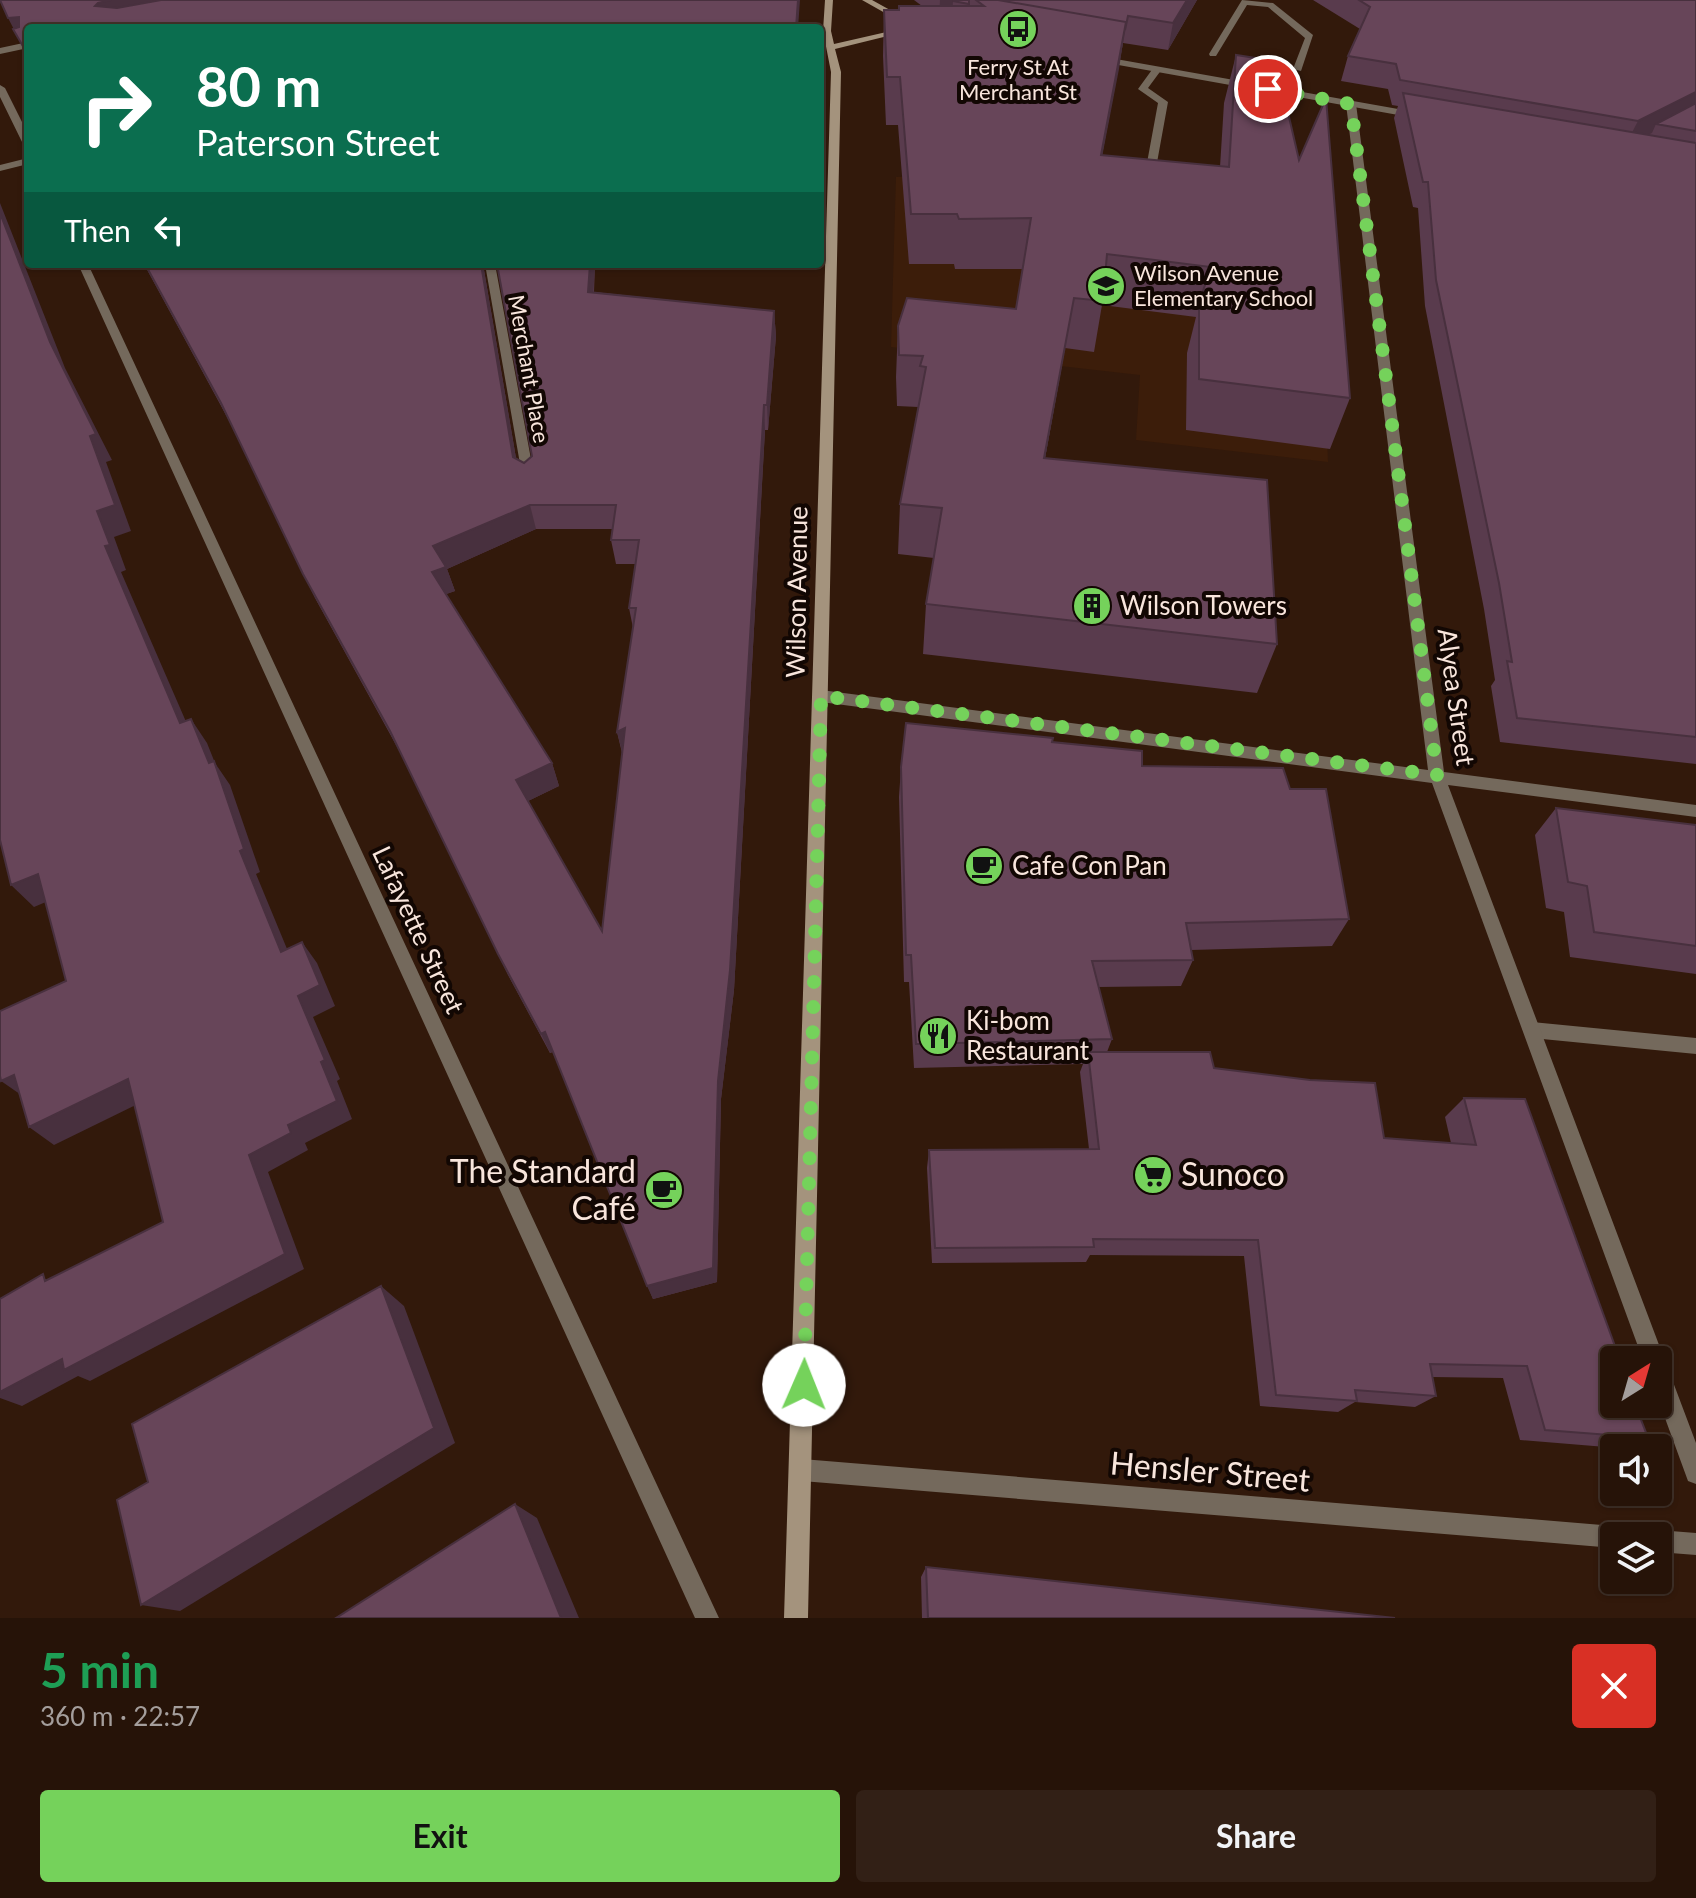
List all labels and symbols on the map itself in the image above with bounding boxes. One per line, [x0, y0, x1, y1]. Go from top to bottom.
bus stop icon: Ferry St At Merchant St [997, 8, 1039, 50]
place label: Ferry St At Merchant St [959, 53, 1077, 105]
pin [1234, 55, 1302, 123]
place label: Wilson Avenue Elementary School [1134, 259, 1313, 311]
school or university icon: Wilson Avenue Elementary School [1085, 265, 1127, 307]
street label: Merchant Place [503, 293, 556, 445]
street label: Wilson Avenue [779, 506, 813, 678]
building icon: Wilson Towers [1071, 585, 1113, 627]
place label: Wilson Towers [1120, 589, 1287, 621]
street label: Alyea Street [1432, 626, 1483, 768]
street label: Lafayette Street [366, 841, 472, 1019]
cafe icon: Cafe Con Pan [963, 845, 1005, 887]
place label: Cafe Con Pan [1012, 849, 1167, 881]
place label: Ki-bom Restaurant [966, 1004, 1090, 1066]
restaurant icon: Ki-bom Restaurant [917, 1015, 959, 1057]
place label: The Standard Café [450, 1151, 636, 1227]
supermarket icon: Sunoco [1132, 1154, 1174, 1196]
place label: Sunoco [1181, 1154, 1285, 1193]
cafe icon: The Standard Café [643, 1169, 685, 1211]
position arrow [762, 1343, 846, 1427]
north arrow [1600, 1346, 1672, 1418]
street label: Hensler Street [1109, 1442, 1312, 1499]

